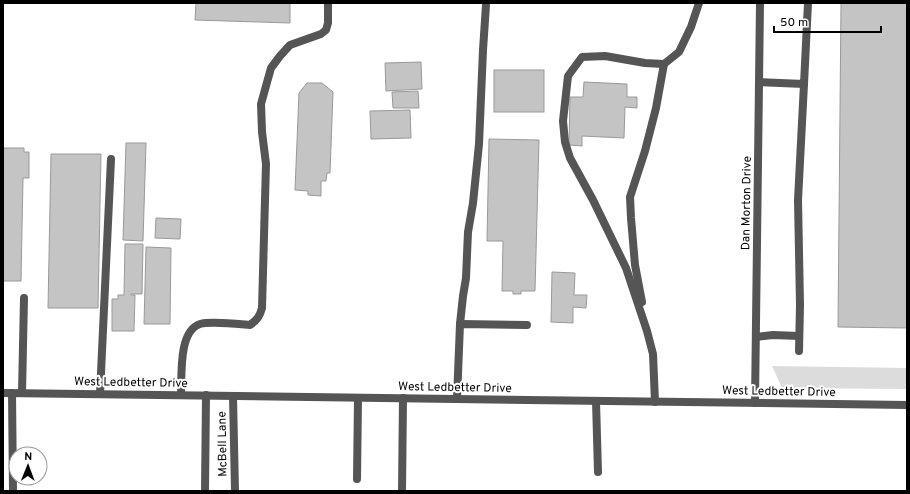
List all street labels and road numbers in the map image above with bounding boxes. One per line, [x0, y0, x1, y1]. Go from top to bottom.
street label: Dan Morton Drive [738, 156, 756, 250]
street label: West Ledbetter Drive [74, 374, 188, 392]
street label: West Ledbetter Drive [398, 379, 512, 397]
street label: West Ledbetter Drive [722, 383, 836, 401]
street label: McBell Lane [214, 411, 232, 477]

